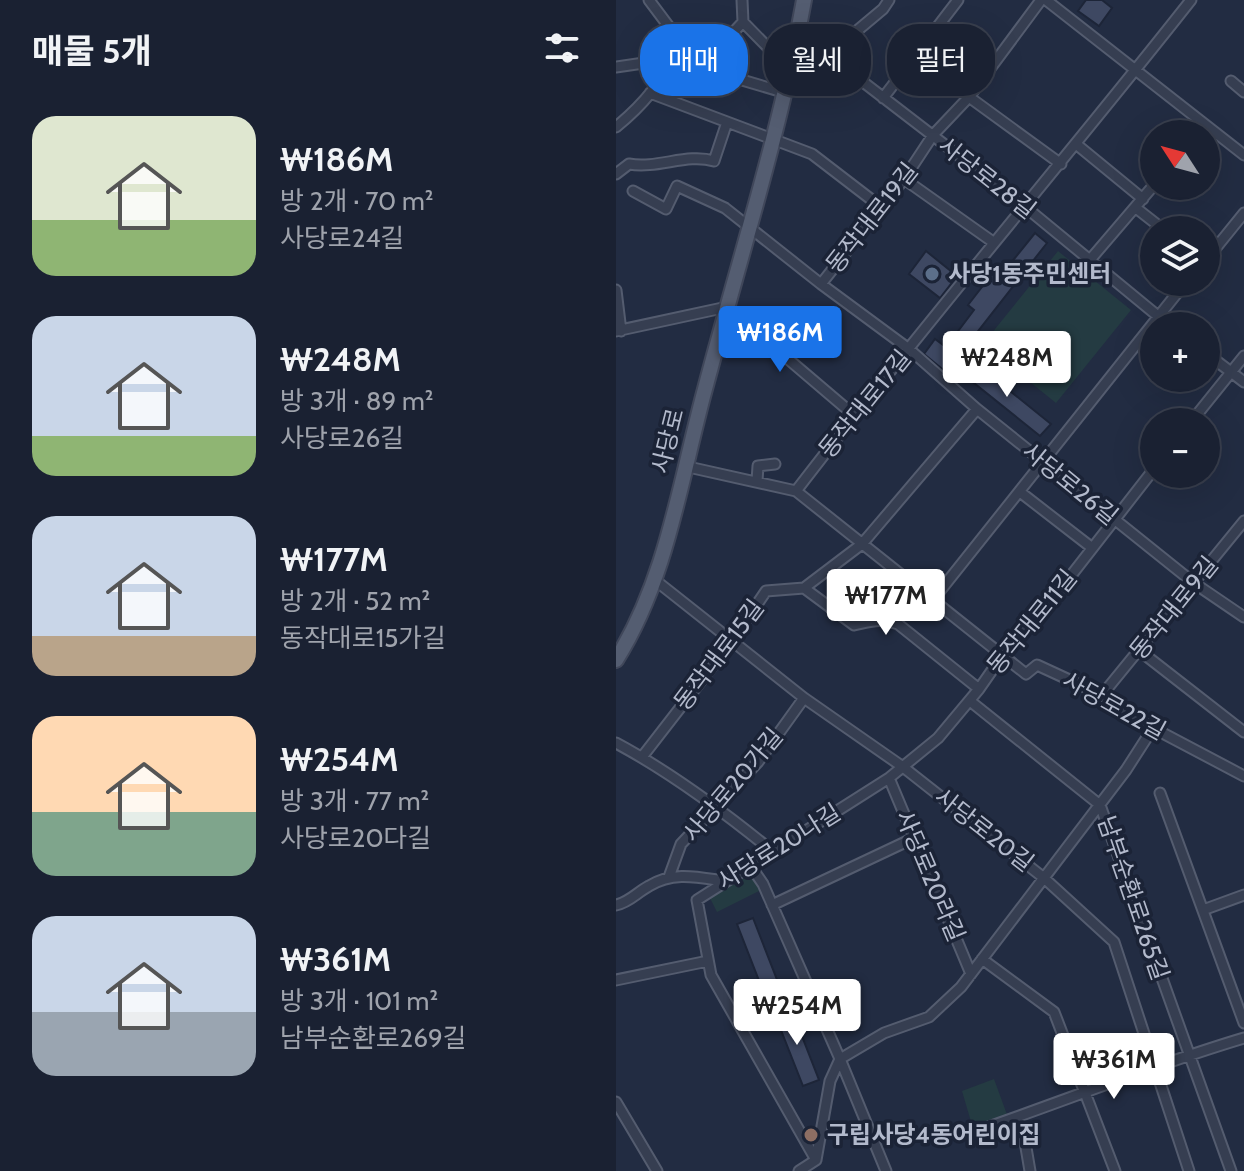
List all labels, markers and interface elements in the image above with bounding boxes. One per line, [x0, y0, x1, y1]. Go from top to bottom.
chip: 매매 [640, 24, 748, 96]
chip: 월세 [764, 24, 871, 96]
chip: 필터 [887, 24, 995, 96]
icon: filters [540, 26, 584, 70]
text: 매물 5개 [32, 30, 152, 72]
north arrow [1140, 120, 1220, 200]
map controls [1140, 120, 1220, 488]
street label: 사당로28길 [933, 131, 1042, 225]
text: ₩186M [280, 138, 393, 180]
icon: home [96, 148, 192, 244]
street label: 동작대로19길 [820, 157, 924, 279]
text: 방 2개 · 70 m² [280, 185, 433, 217]
button: layers [1140, 216, 1220, 296]
text: 사당로24길 [280, 222, 404, 254]
place label: 사당1동주민센터 [948, 259, 1111, 288]
marker: 사당1동주민센터 [923, 265, 941, 283]
pin: ₩186M [724, 306, 836, 374]
button: + [1140, 312, 1220, 392]
text: ₩186M [737, 316, 823, 348]
pin: ₩248M [951, 331, 1063, 399]
text: ₩248M [280, 338, 401, 380]
text: ₩248M [961, 341, 1053, 373]
street label: 동작대로17길 [812, 344, 917, 463]
icon: home [96, 348, 192, 444]
text: 방 3개 · 89 m² [280, 385, 433, 417]
street label: 사당로 [645, 405, 690, 477]
button: − [1140, 408, 1220, 488]
text: 사당로26길 [280, 422, 404, 454]
street label: 사당로26길 [1017, 436, 1124, 531]
text: ₩177M [280, 538, 388, 580]
icon: home [96, 548, 192, 644]
street label: 동작대로9길 [1123, 550, 1224, 665]
street label: 동작대로11길 [981, 564, 1083, 680]
pin: ₩177M [830, 569, 942, 637]
text: ₩177M [845, 579, 927, 611]
text: 방 2개 · 52 m² [280, 585, 430, 617]
street label: 동작대로15길 [668, 594, 770, 716]
text: 동작대로15가길 [280, 622, 446, 654]
street label: 사당로22길 [1058, 665, 1171, 746]
street label: 사당로20가길 [677, 722, 789, 848]
text: ₩254M [280, 738, 399, 780]
icon: home [96, 748, 192, 844]
street label: 사당로20길 [929, 782, 1040, 877]
text: 방 3개 · 77 m² [280, 785, 429, 817]
street label: 사당로20나길 [712, 797, 846, 896]
street label: 사당로20라길 [890, 806, 971, 946]
street label: 남부순환로265길 [1092, 812, 1175, 984]
text: 사당로20다길 [280, 822, 431, 854]
text: ₩361M [280, 938, 391, 980]
icon: home [96, 948, 192, 1044]
pin: ₩254M [741, 979, 853, 1047]
text: 방 3개 · 101 m² [280, 985, 438, 1017]
text: ₩254M [752, 989, 842, 1021]
text: 남부순환로269길 [280, 1022, 467, 1054]
pin: ₩361M [1058, 1033, 1170, 1101]
text: ₩361M [1071, 1043, 1157, 1075]
place label: 구립사당4동어린이집 [827, 1120, 1041, 1149]
marker: 구립사당4동어린이집 [802, 1126, 820, 1144]

